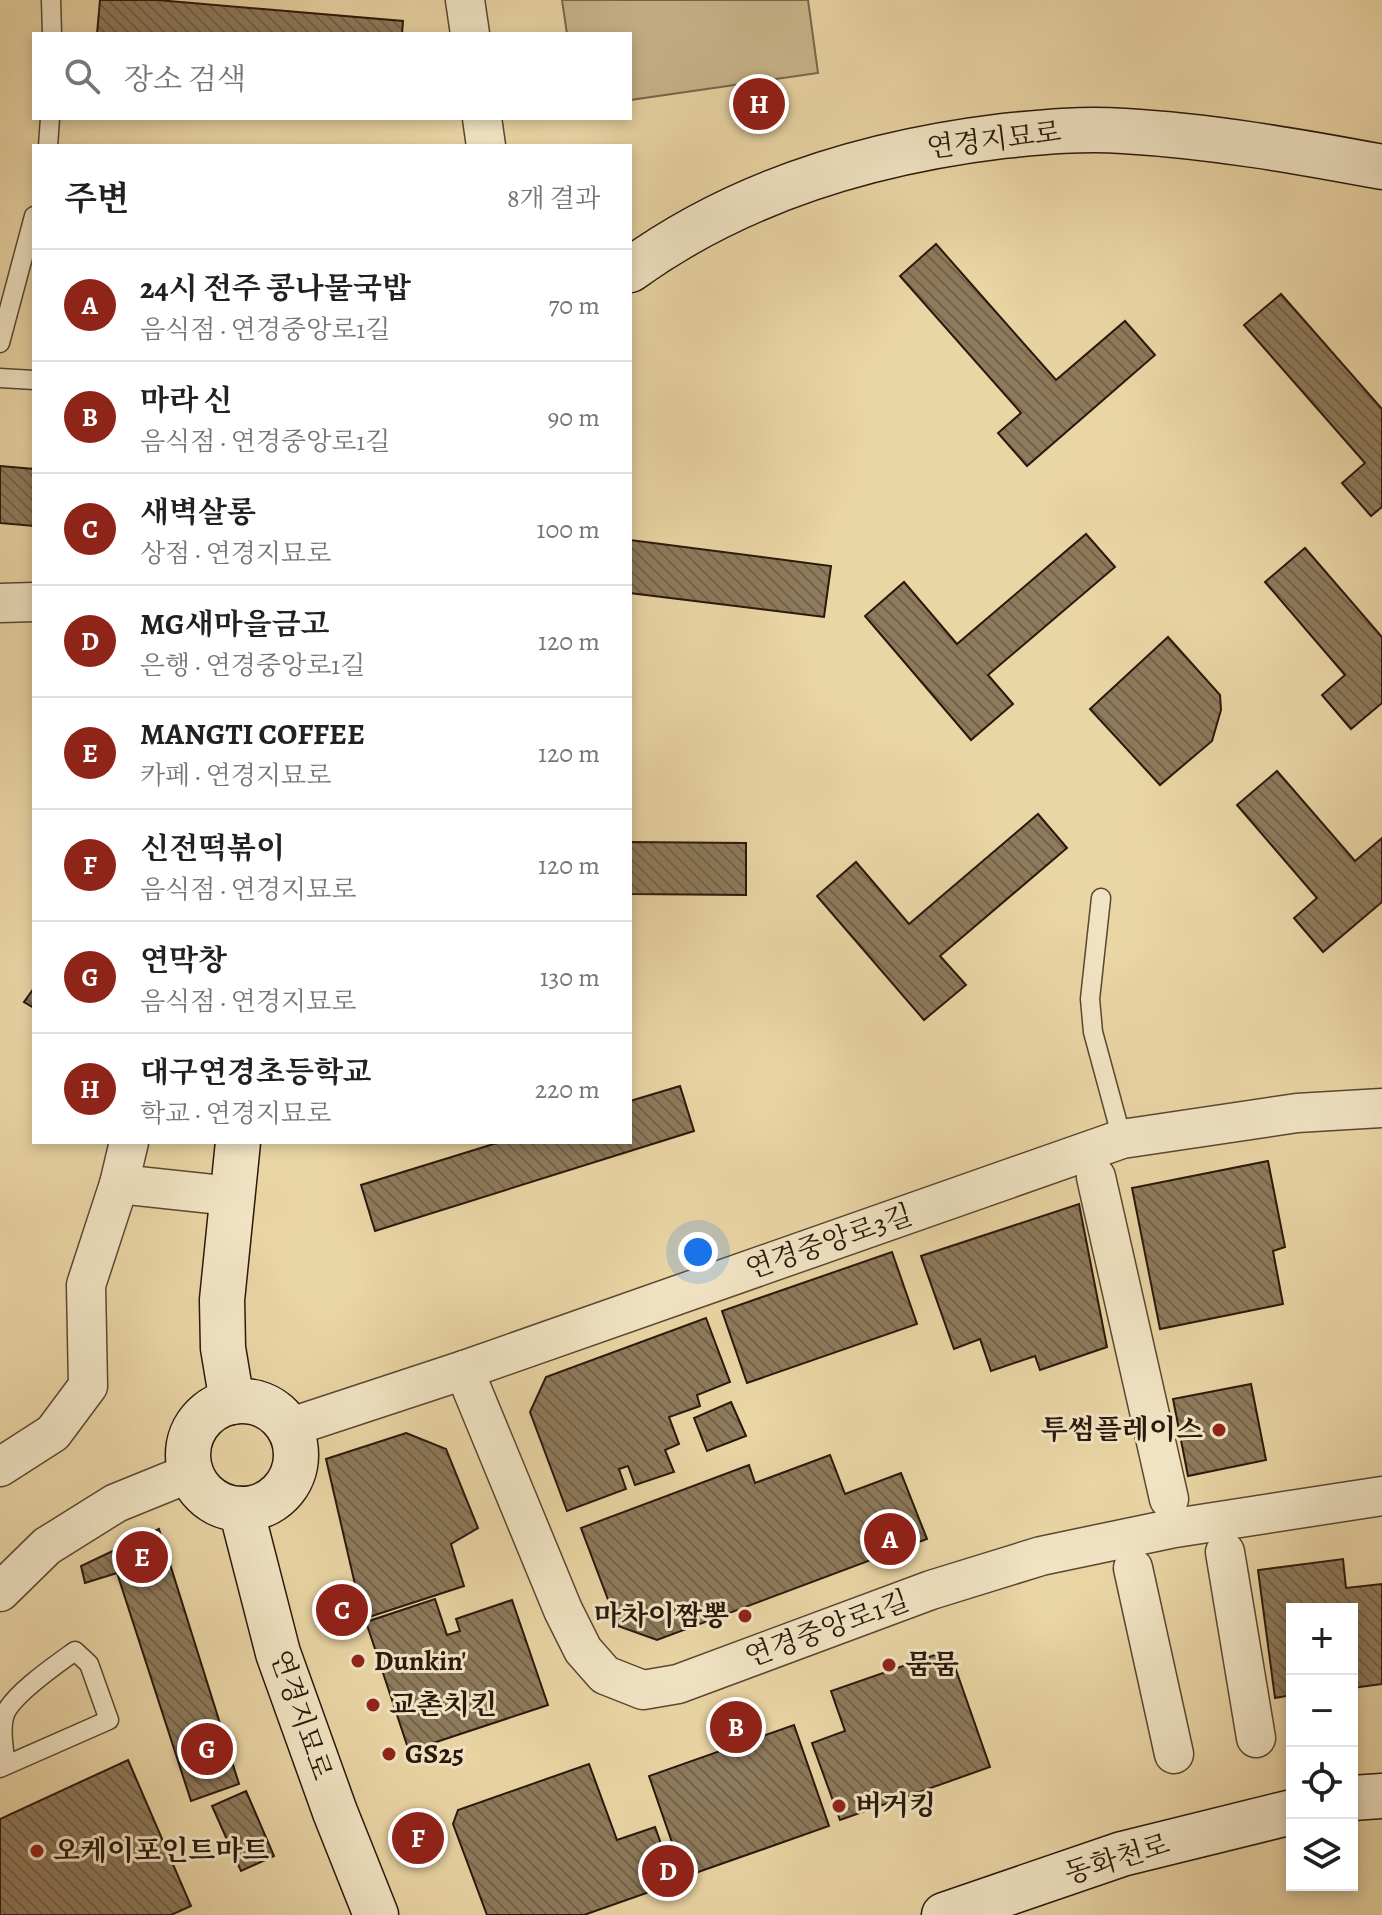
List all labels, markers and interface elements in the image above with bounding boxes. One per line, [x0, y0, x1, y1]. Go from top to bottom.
search box [32, 32, 632, 120]
icon: search [60, 54, 104, 98]
text: 장소 검색 [124, 59, 246, 99]
pin: H [733, 74, 785, 134]
street label: 연경지묘로 [925, 113, 1063, 167]
text: 주변 [64, 175, 130, 222]
text: 8개 결과 [507, 181, 600, 216]
text: 24시 전주 콩나물국밥 [140, 268, 411, 308]
text: A [82, 288, 98, 323]
text: 70 m [548, 288, 600, 323]
text: 음식점 · 연경중앙로1길 [140, 312, 390, 347]
text: 마라 신 [140, 380, 232, 420]
text: B [82, 400, 98, 435]
text: 90 m [548, 400, 600, 435]
text: 음식점 · 연경중앙로1길 [140, 424, 390, 459]
text: 새벽살롱 [140, 492, 256, 532]
text: C [82, 512, 98, 547]
text: 100 m [537, 512, 600, 547]
text: 상점 · 연경지묘로 [140, 536, 331, 571]
text: MG새마을금고 [140, 604, 330, 644]
text: D [81, 624, 99, 659]
text: 120 m [538, 624, 600, 659]
text: 은행 · 연경중앙로1길 [140, 648, 365, 683]
text: MANGTI COFFEE [140, 714, 365, 754]
text: E [82, 736, 98, 771]
text: 120 m [538, 736, 600, 771]
text: 카페 · 연경지묘로 [140, 758, 331, 793]
text: 신전떡볶이 [140, 828, 285, 868]
text: F [83, 848, 97, 883]
text: 120 m [538, 848, 600, 883]
text: 음식점 · 연경지묘로 [140, 872, 356, 907]
text: 연막창 [140, 940, 227, 980]
text: G [81, 960, 99, 995]
text: 130 m [540, 960, 600, 995]
text: 음식점 · 연경지묘로 [140, 984, 356, 1019]
text: 대구연경초등학교 [140, 1052, 372, 1092]
text: H [80, 1072, 100, 1107]
text: 220 m [535, 1072, 600, 1107]
text: 학교 · 연경지묘로 [140, 1096, 331, 1131]
street label: 연경중앙로3길 [741, 1196, 917, 1288]
your location [678, 1232, 718, 1272]
place label: 투썸플레이스 [1041, 1411, 1203, 1449]
marker: 투썸플레이스 [1210, 1421, 1228, 1439]
pin: A [864, 1509, 916, 1569]
pin: E [116, 1527, 168, 1587]
pin: C [316, 1580, 368, 1640]
street label: 연경중앙로1길 [740, 1582, 914, 1676]
place label: 마차이짬뽕 [594, 1597, 729, 1635]
map controls [1286, 1603, 1358, 1891]
button: + [1286, 1603, 1358, 1675]
marker: 마차이짬뽕 [736, 1607, 754, 1625]
place label: Dunkin' [374, 1642, 466, 1680]
street label: 연경지묘로 [261, 1645, 341, 1785]
place label: 뭄뭄 [905, 1646, 959, 1684]
marker: Dunkin' [349, 1652, 367, 1670]
marker: 뭄뭄 [880, 1656, 898, 1674]
button: − [1286, 1675, 1358, 1747]
place label: 교촌치킨 [389, 1686, 497, 1724]
marker: 교촌치킨 [364, 1696, 382, 1714]
pin: B [710, 1697, 762, 1757]
pin: G [181, 1719, 233, 1779]
place label: GS25 [405, 1735, 464, 1773]
marker: GS25 [380, 1745, 398, 1763]
button: locate [1286, 1747, 1358, 1819]
place label: 버거킹 [855, 1787, 936, 1825]
marker: 버거킹 [830, 1797, 848, 1815]
pin: F [392, 1808, 444, 1868]
button: layers [1286, 1819, 1358, 1891]
street label: 동화천로 [1060, 1825, 1174, 1893]
place label: 오케이포인트마트 [53, 1832, 269, 1870]
pin: D [642, 1841, 694, 1901]
marker: 오케이포인트마트 [28, 1842, 46, 1860]

